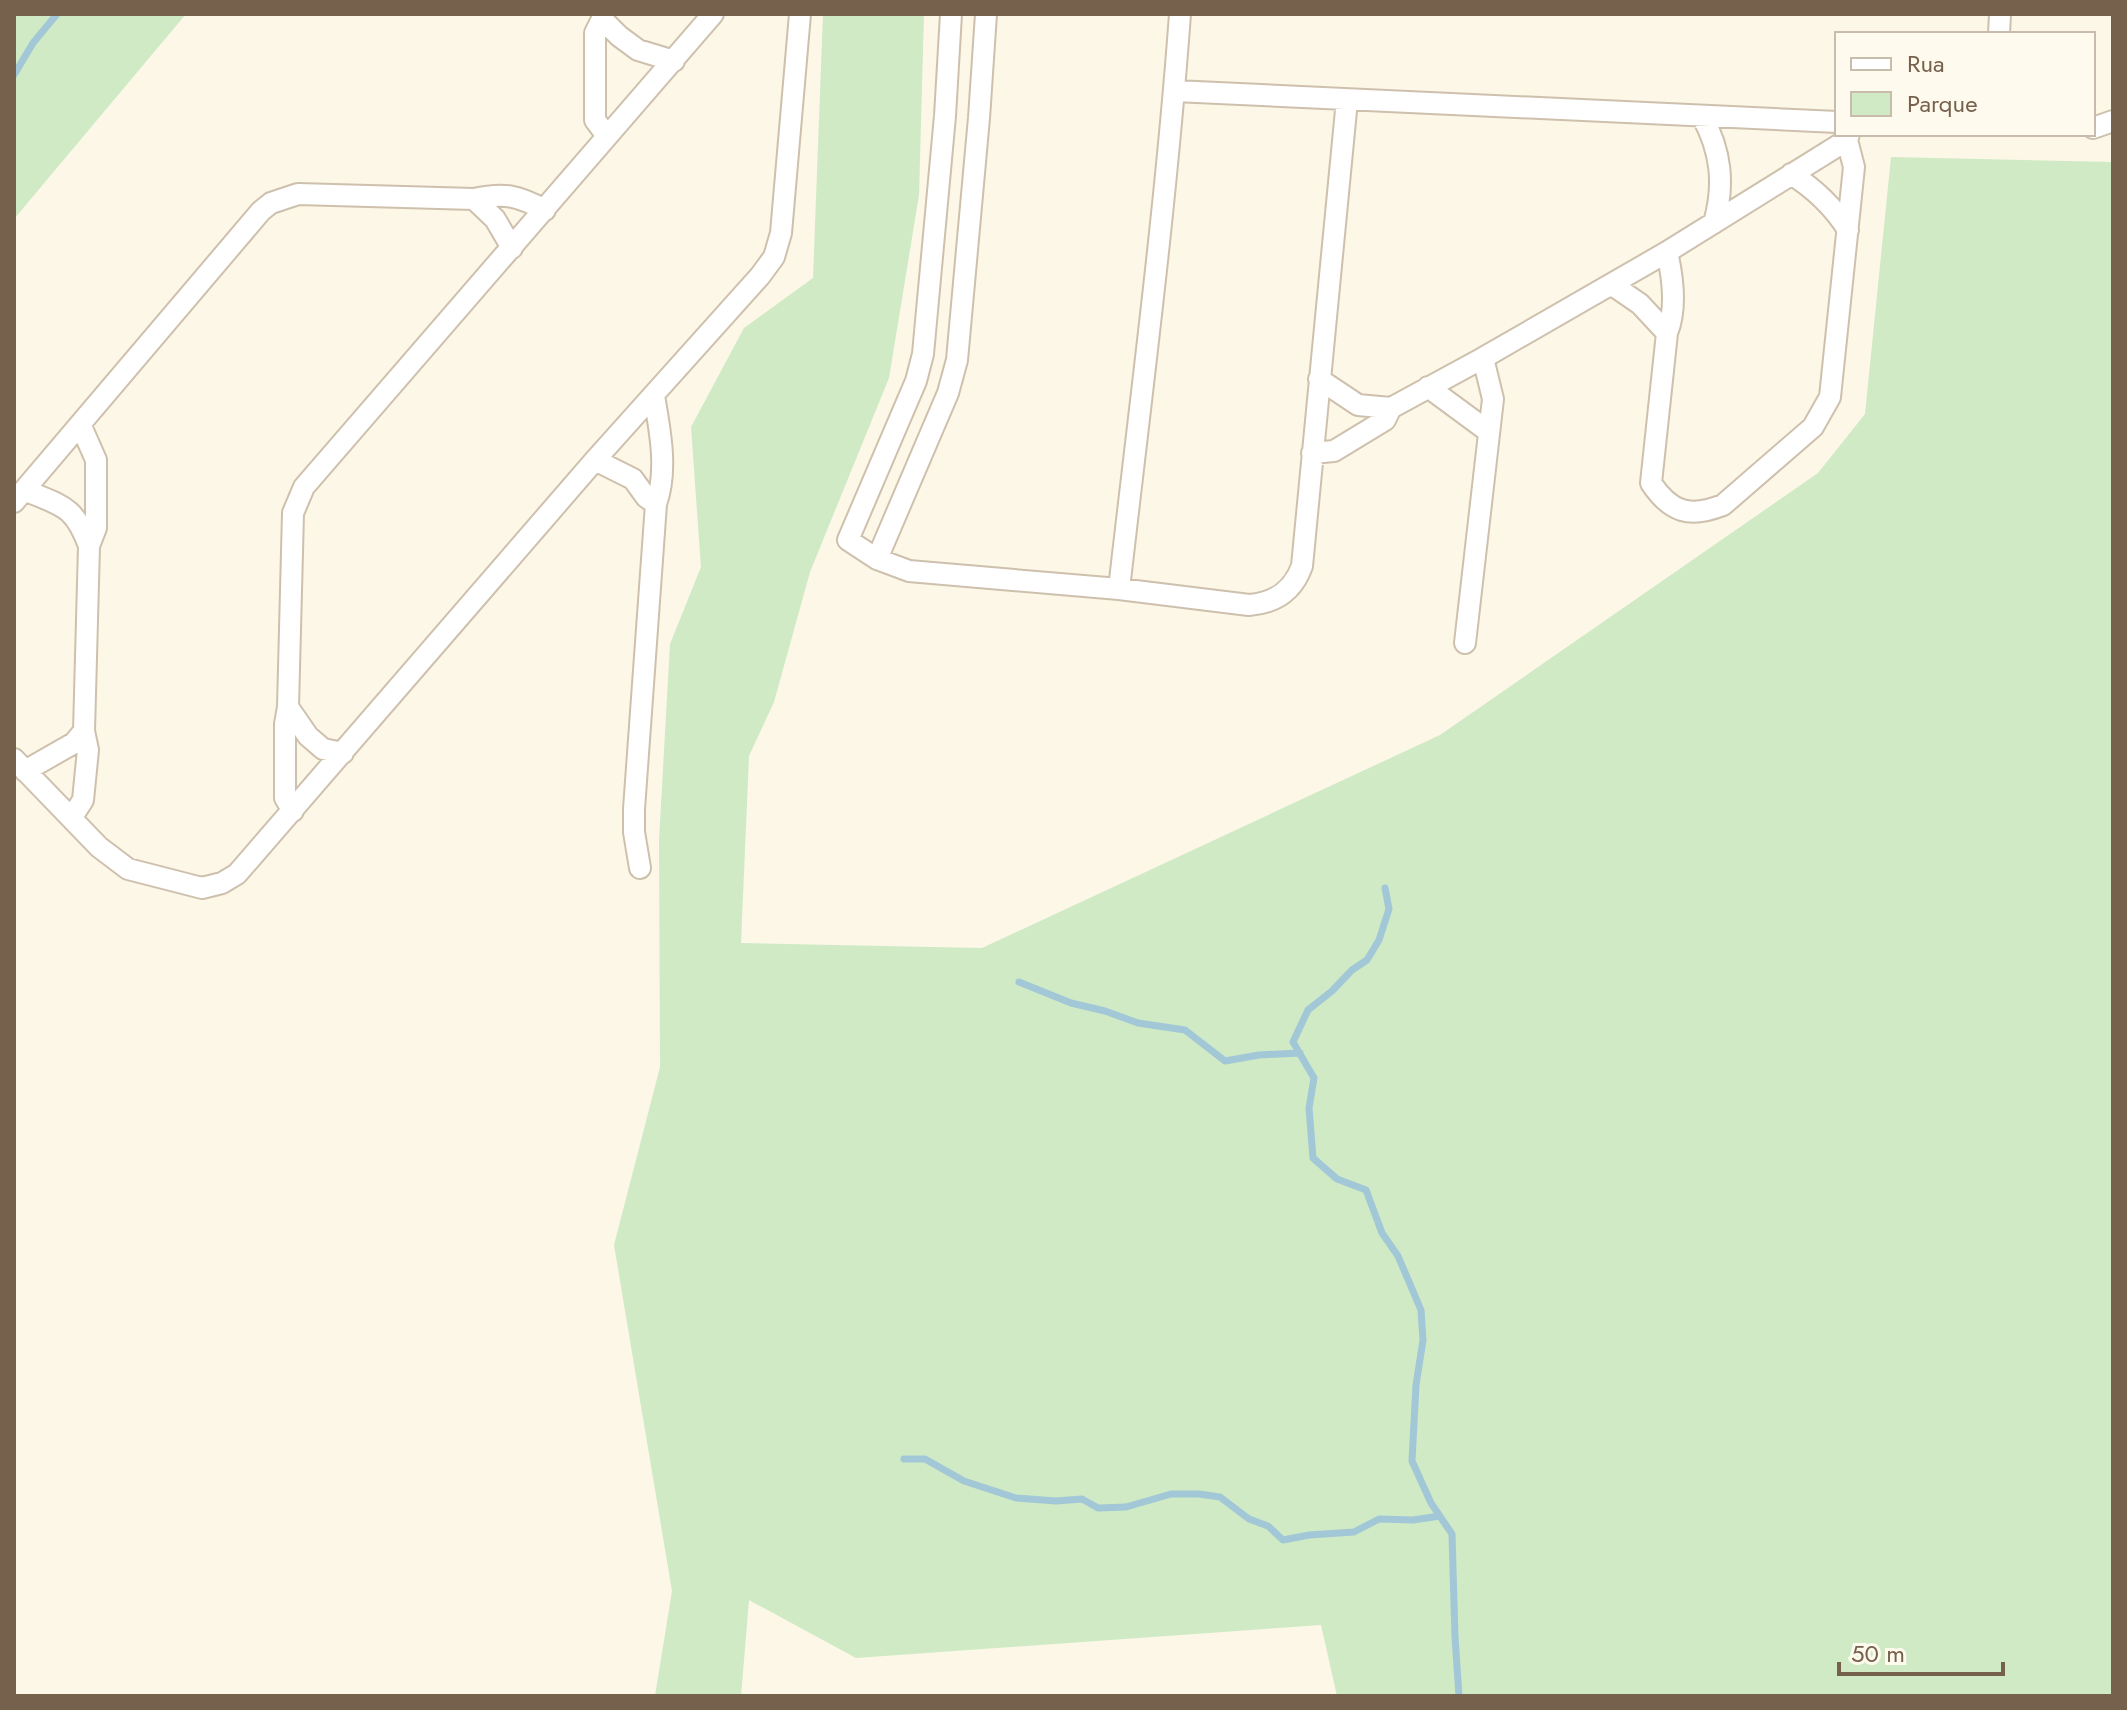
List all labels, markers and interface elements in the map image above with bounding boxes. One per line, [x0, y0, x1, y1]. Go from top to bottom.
legend [1835, 32, 2095, 136]
text: Rua [1907, 46, 1945, 81]
text: Parque [1907, 86, 1978, 121]
scale bar [1839, 1626, 2003, 1676]
text: 50 m [1851, 1636, 1905, 1671]

